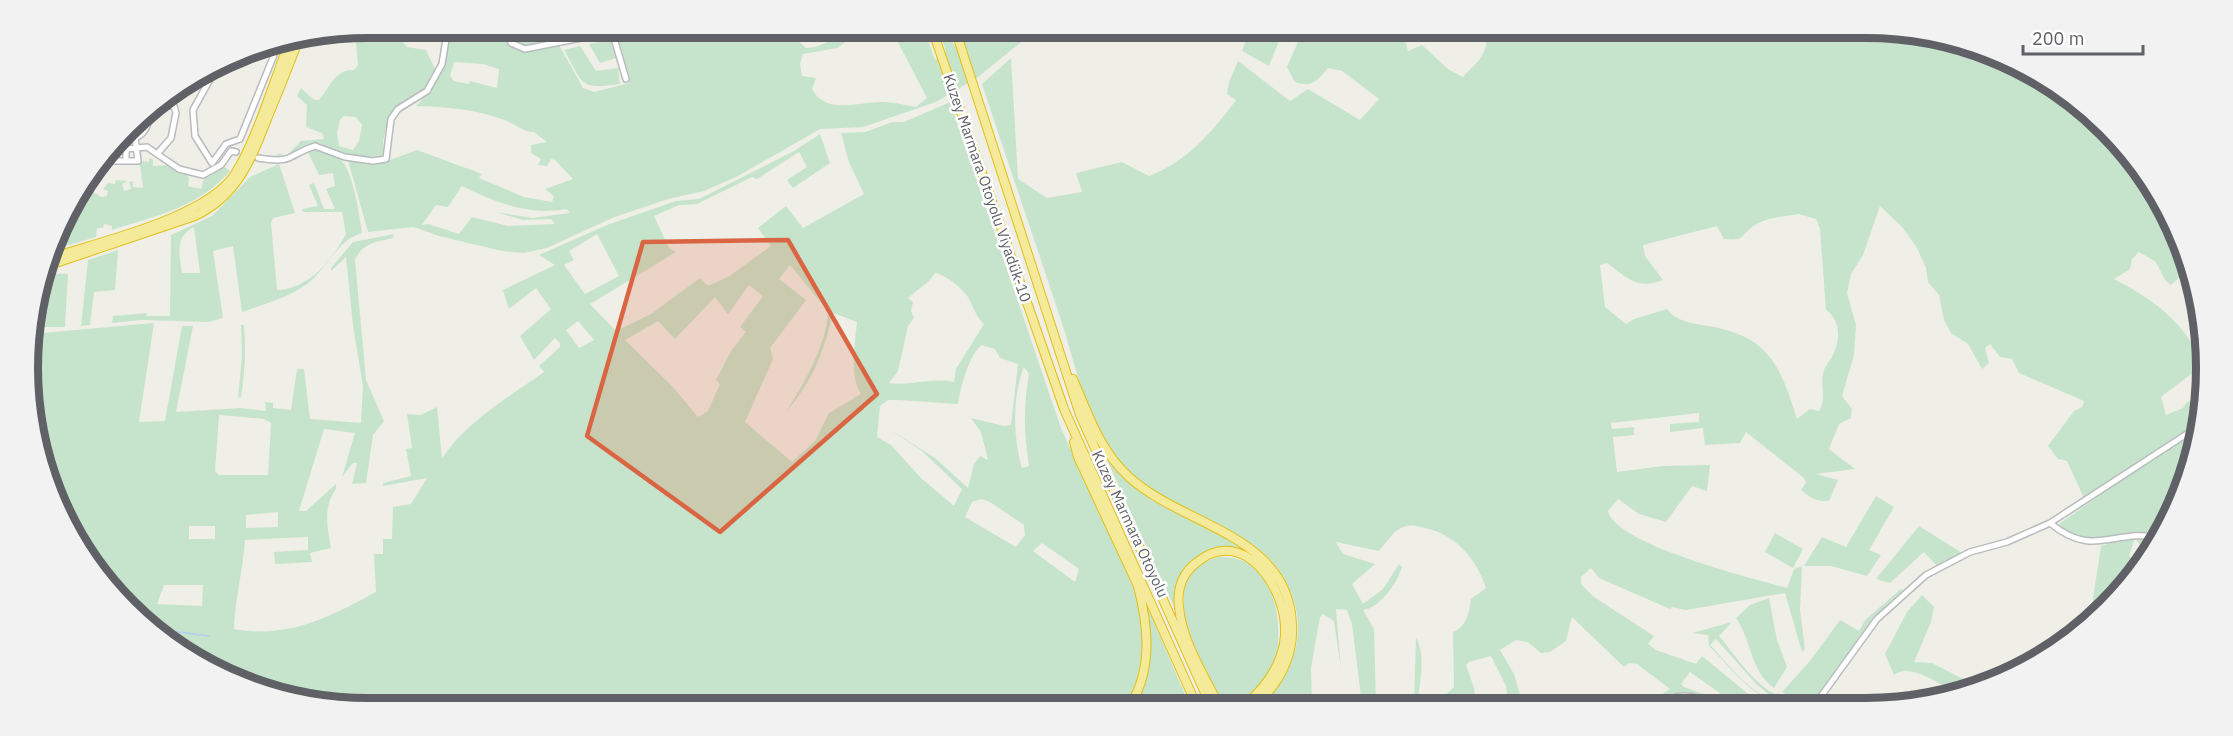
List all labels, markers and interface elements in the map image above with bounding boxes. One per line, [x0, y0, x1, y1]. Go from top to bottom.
scale bar [2023, 18, 2143, 56]
text: 200 m [2032, 27, 2084, 50]
street label: Kuzey Marmara Otoyolu Viyadük-10 [939, 71, 1036, 305]
street label: Kuzey Marmara Otoyolu [1088, 447, 1173, 600]

